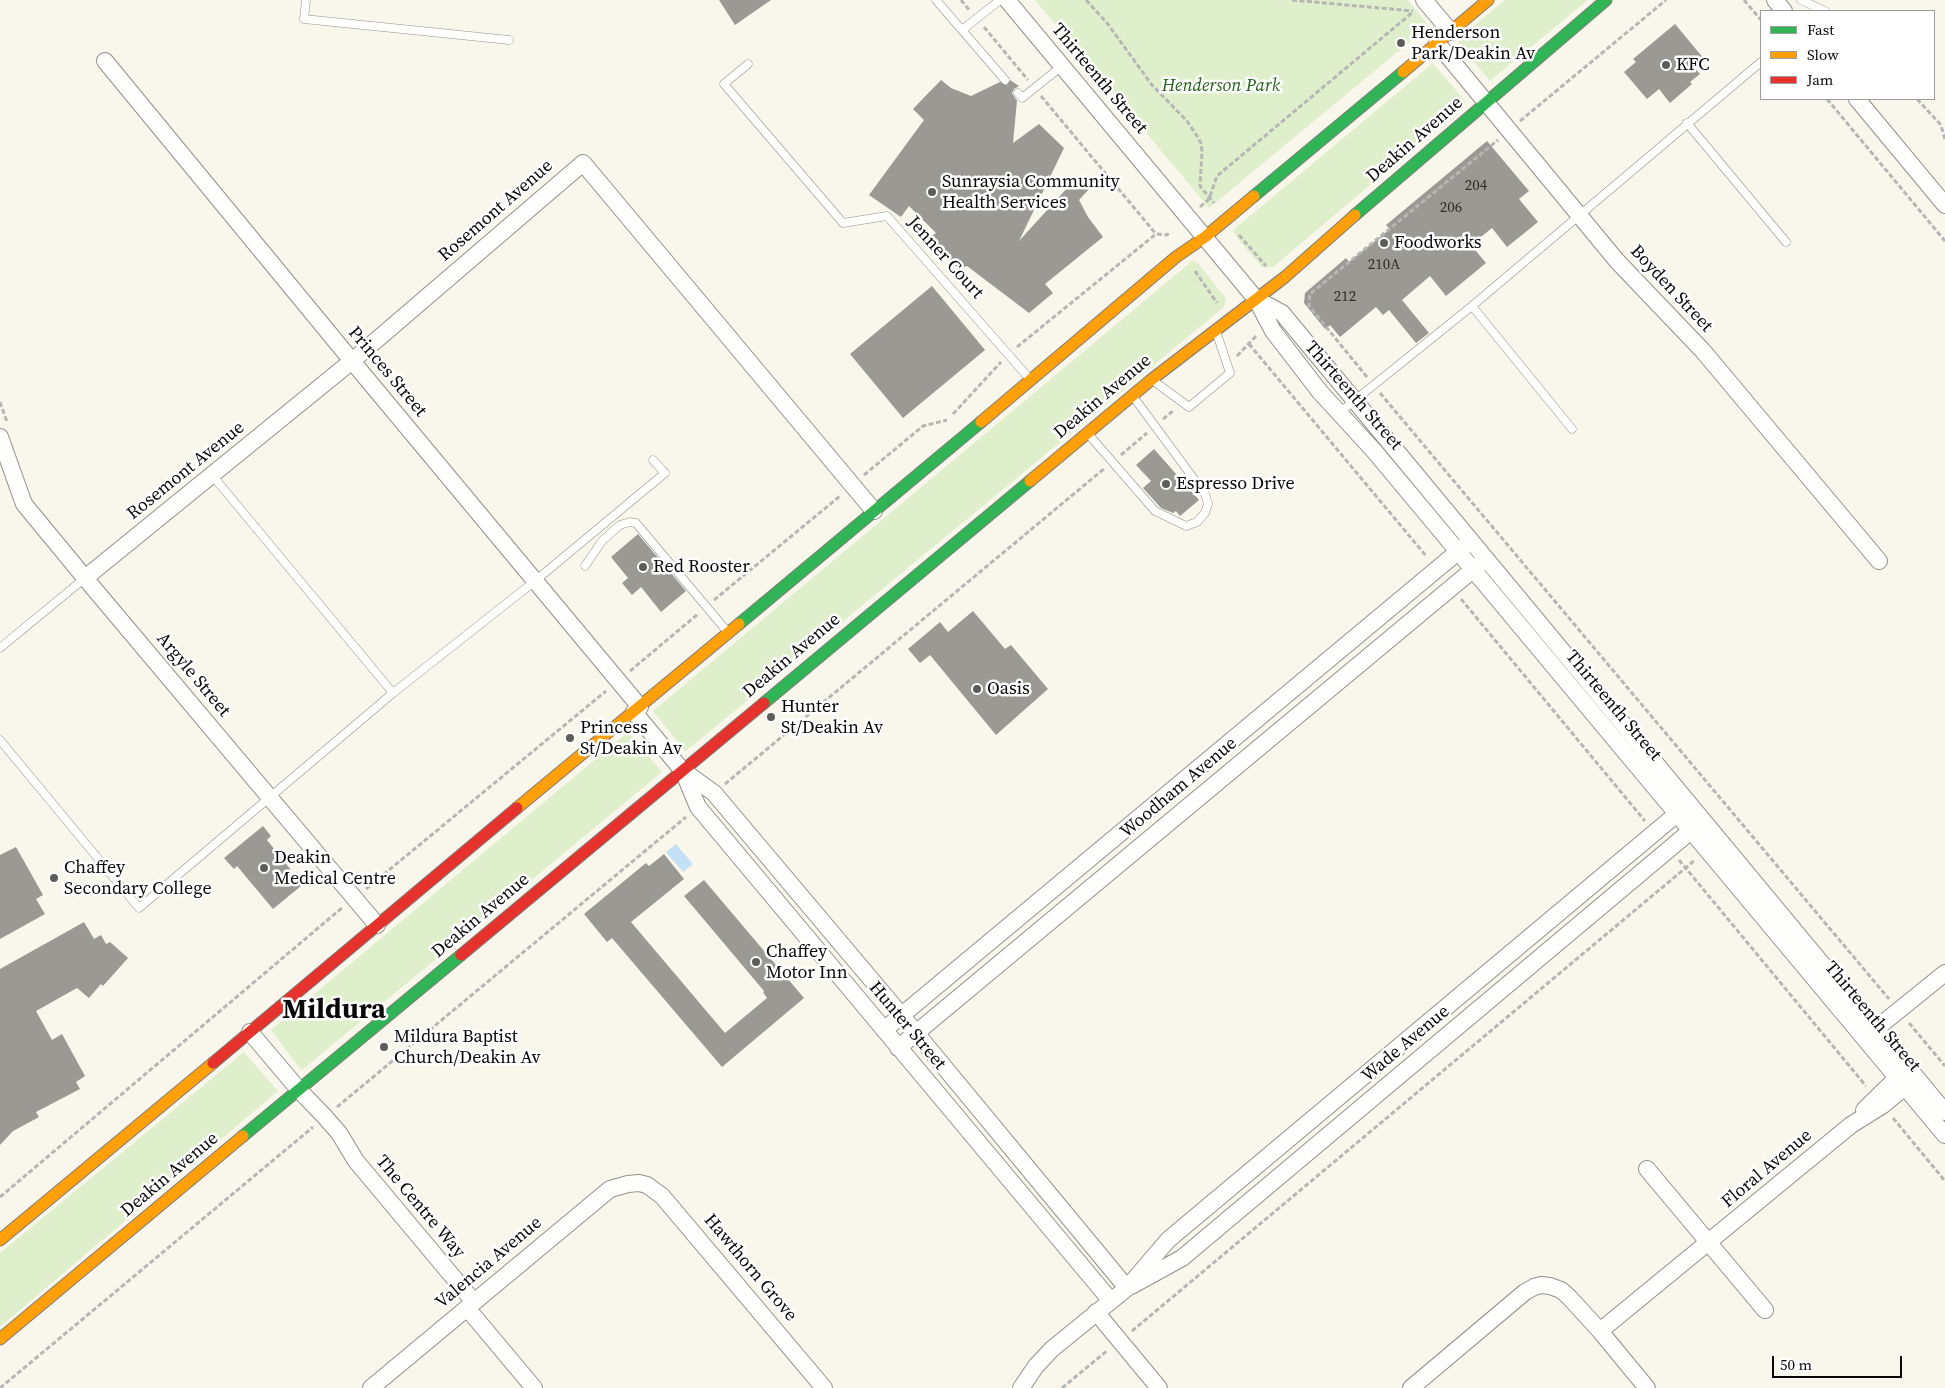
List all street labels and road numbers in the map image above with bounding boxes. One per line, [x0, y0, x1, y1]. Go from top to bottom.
street label: Thirteenth Street [1047, 19, 1151, 139]
street label: Deakin Avenue [1363, 92, 1467, 188]
street label: Rosemont Avenue [434, 155, 558, 267]
street label: Jenner Court [902, 212, 988, 304]
street label: Boyden Street [1625, 241, 1717, 337]
street label: Princes Street [343, 323, 431, 421]
street label: Thirteenth Street [1300, 337, 1406, 455]
street label: Deakin Avenue [1050, 350, 1156, 444]
street label: Rosemont Avenue [123, 417, 249, 525]
street label: Deakin Avenue [739, 609, 845, 703]
street label: Argyle Street [152, 629, 234, 721]
street label: Thirteenth Street [1561, 646, 1665, 766]
street label: Woodham Avenue [1116, 733, 1242, 843]
street label: Deakin Avenue [428, 869, 534, 963]
street label: Thirteenth Street [1820, 957, 1924, 1077]
street label: Hunter Street [864, 978, 950, 1074]
street label: Wade Avenue [1358, 1001, 1454, 1087]
street label: Floral Avenue [1718, 1125, 1816, 1213]
street label: Deakin Avenue [117, 1128, 223, 1222]
street label: The Centre Way [371, 1151, 469, 1263]
street label: Hawthorn Grove [699, 1210, 801, 1326]
street label: Valencia Avenue [432, 1212, 546, 1314]

